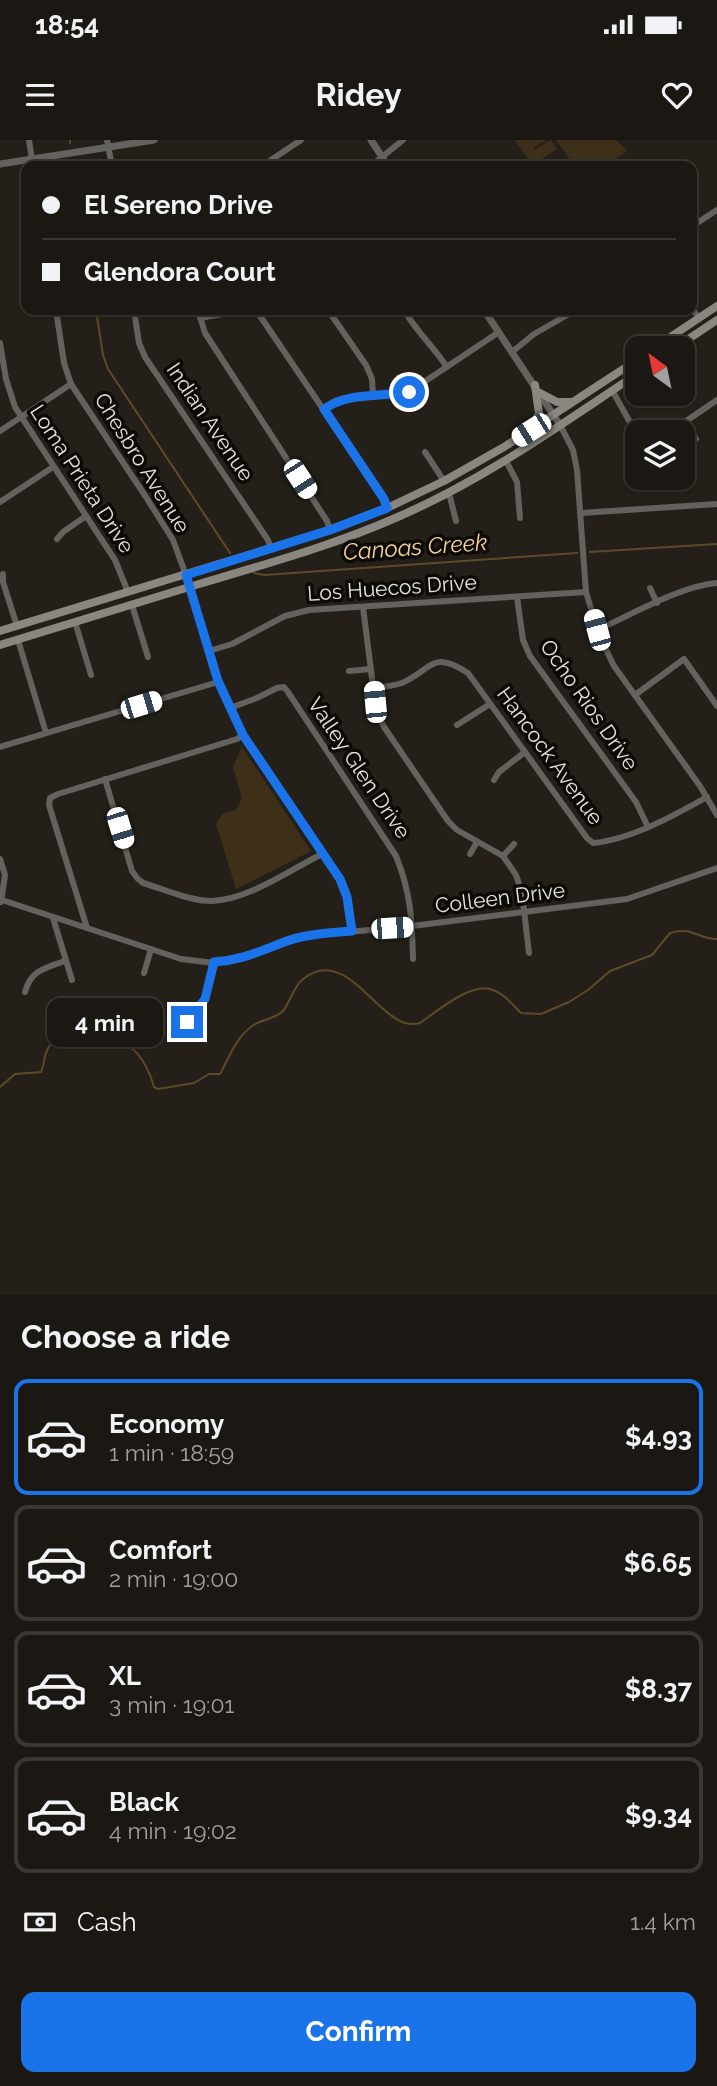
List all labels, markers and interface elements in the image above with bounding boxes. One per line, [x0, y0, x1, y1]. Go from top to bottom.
text: 18:54 [35, 10, 99, 40]
icon: menu [21, 76, 59, 114]
text: Ridey [315, 76, 402, 113]
icon: heart [658, 76, 696, 114]
text: El Sereno Drive [84, 190, 273, 220]
text: Glendora Court [84, 257, 276, 287]
north arrow [625, 336, 695, 406]
map controls [625, 336, 695, 490]
street label: Indian Avenue [162, 358, 259, 486]
route start [393, 376, 425, 408]
street label: Chesbro Avenue [89, 388, 195, 537]
street label: Loma Prieta Drive [25, 400, 140, 558]
car [508, 410, 555, 450]
button: layers [625, 420, 695, 490]
car [280, 456, 321, 502]
water label: Canoas Creek [342, 528, 488, 565]
street label: Los Huecos Drive [306, 569, 478, 606]
car [582, 607, 613, 653]
street label: Ocho Rios Drive [535, 635, 644, 775]
car [363, 680, 388, 724]
street label: Hancock Avenue [492, 682, 609, 829]
car [118, 689, 165, 721]
street label: Valley Glen Drive [303, 692, 416, 843]
car [104, 805, 137, 851]
street label: Colleen Drive [434, 877, 566, 918]
car [371, 916, 414, 940]
callout: 4 min [47, 998, 162, 1046]
route end [171, 1006, 203, 1038]
text: 4 min [75, 1009, 135, 1036]
text: Choose a ride [21, 1318, 230, 1355]
icon: car [25, 1406, 88, 1469]
text: Economy [109, 1409, 224, 1439]
text: $4.93 [625, 1422, 692, 1452]
text: 1 min · 18:59 [109, 1439, 234, 1466]
icon: car [25, 1532, 88, 1595]
text: Comfort [109, 1535, 212, 1565]
text: $6.65 [624, 1548, 692, 1578]
text: 2 min · 19:00 [109, 1565, 238, 1592]
icon: car [25, 1658, 88, 1721]
text: XL [109, 1661, 141, 1691]
text: $8.37 [625, 1674, 692, 1704]
text: 3 min · 19:01 [109, 1691, 234, 1718]
icon: car [25, 1784, 88, 1847]
text: Black [109, 1787, 179, 1817]
text: $9.34 [625, 1800, 692, 1830]
text: 4 min · 19:02 [109, 1817, 237, 1844]
icon: cash [21, 1903, 59, 1941]
text: Cash [77, 1907, 137, 1937]
text: 1.4 km [630, 1908, 696, 1935]
button: Confirm [21, 1992, 696, 2072]

